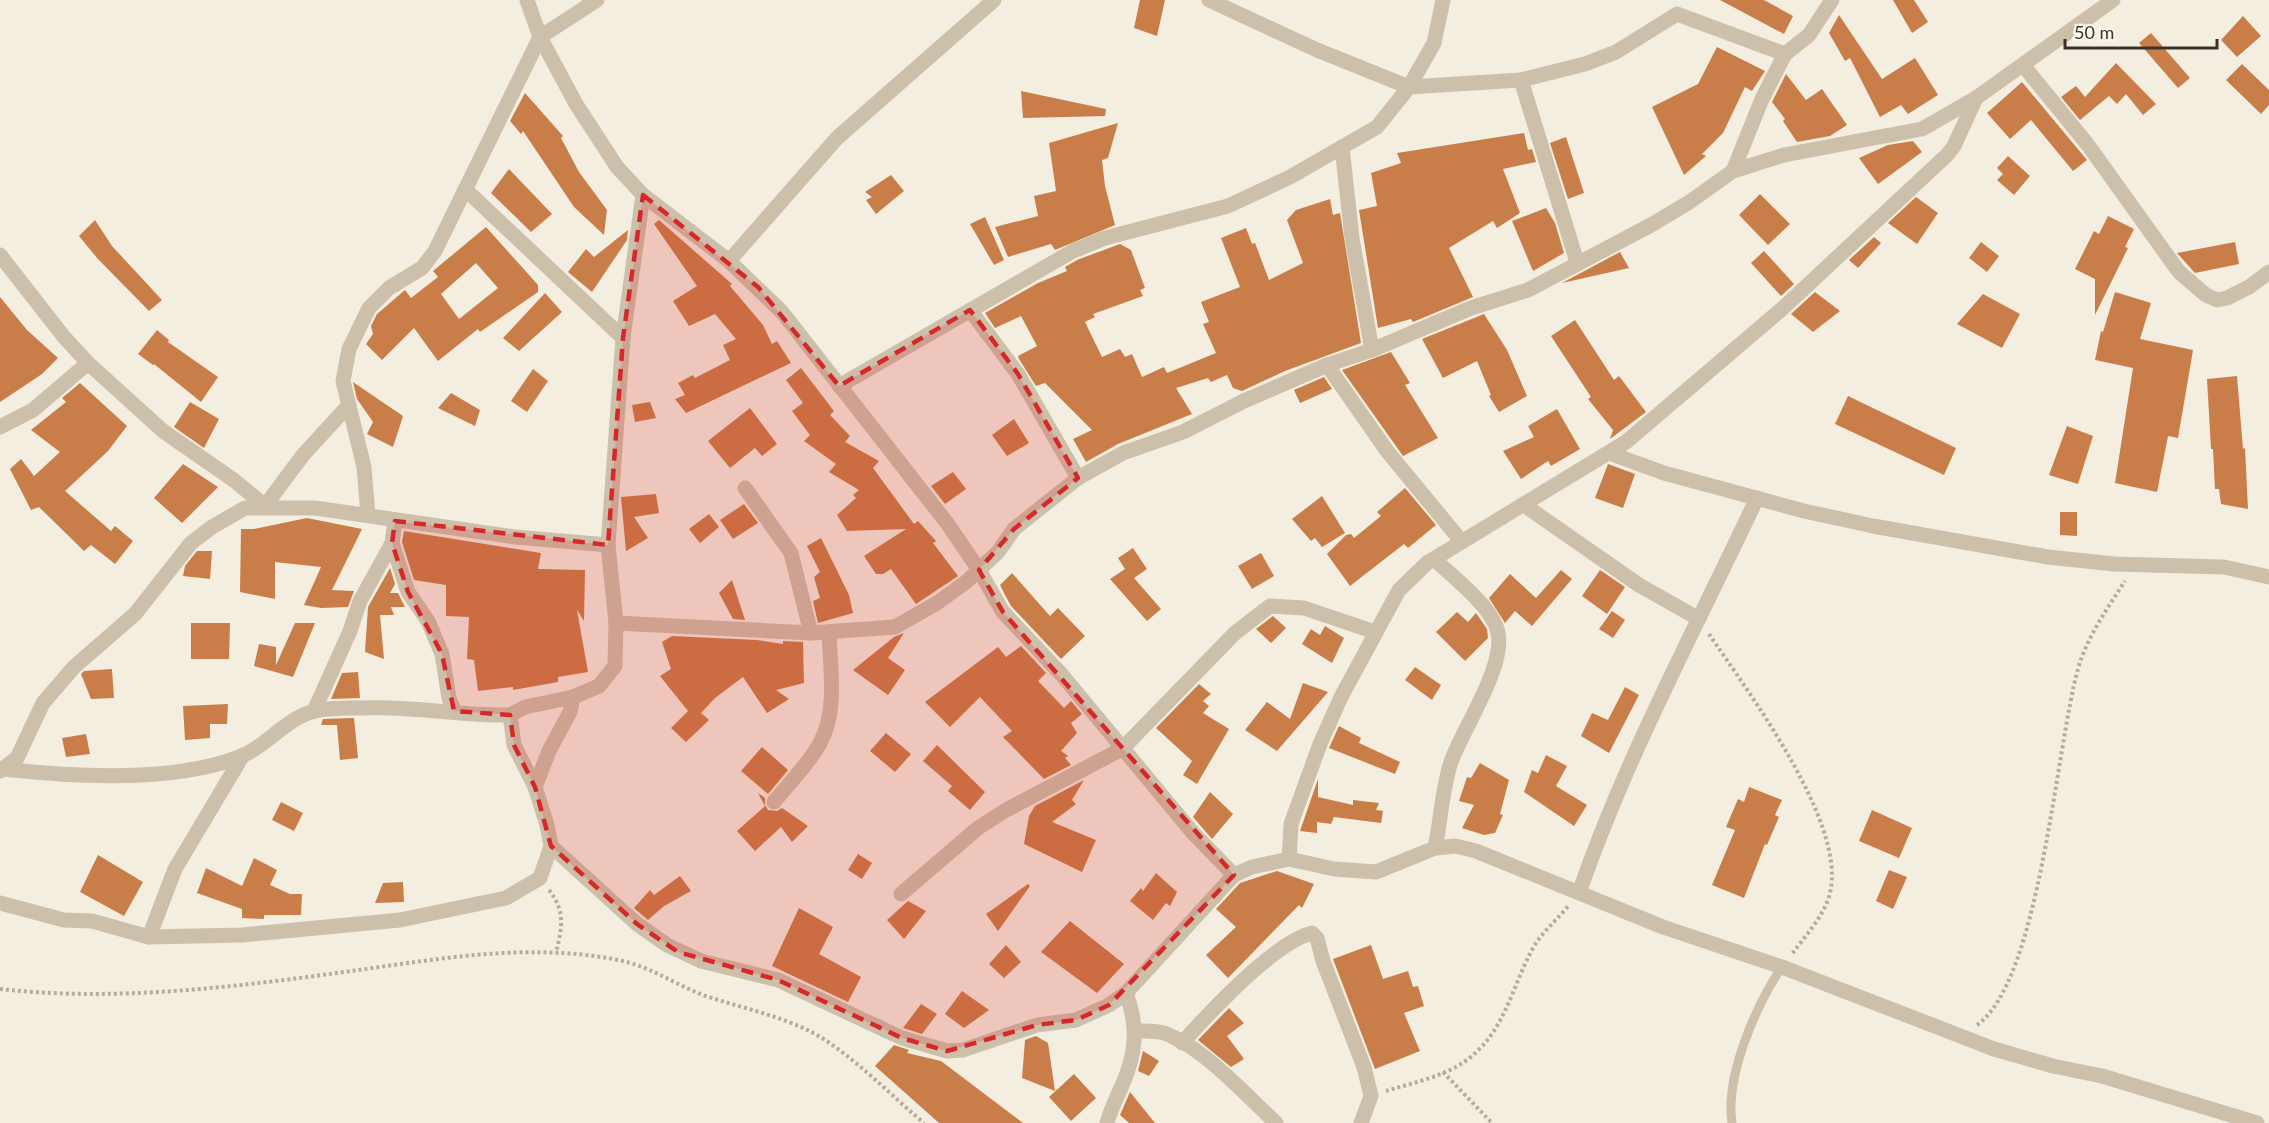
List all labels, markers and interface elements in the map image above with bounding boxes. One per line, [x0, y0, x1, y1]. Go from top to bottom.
scale bar [2065, 12, 2216, 50]
text: 50 m [2074, 21, 2114, 43]

